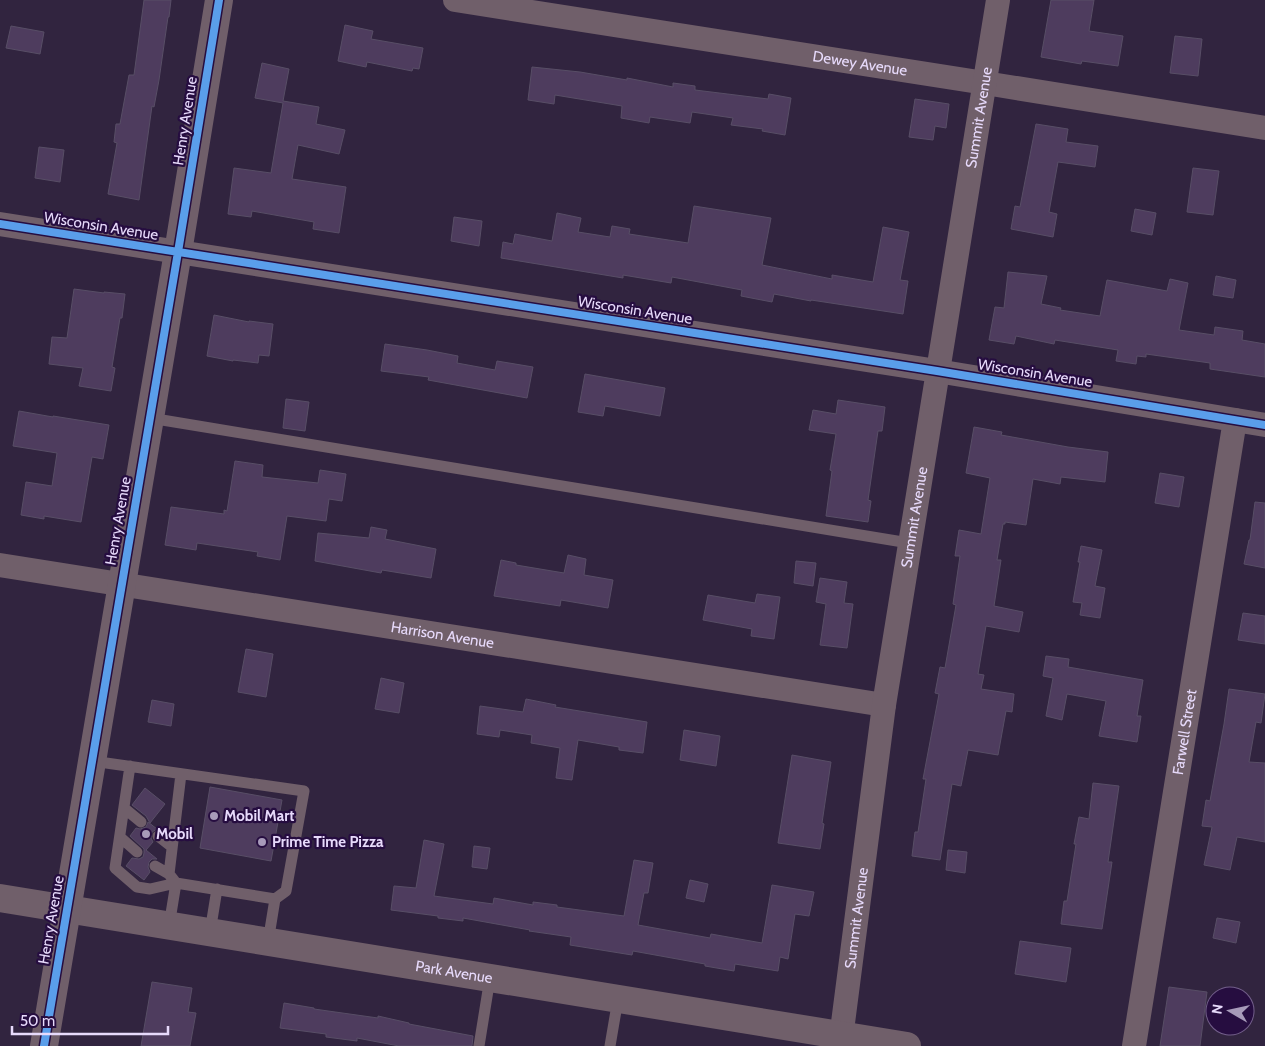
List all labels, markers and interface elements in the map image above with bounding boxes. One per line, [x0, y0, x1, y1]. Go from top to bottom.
street label: Dewey Avenue [811, 47, 909, 80]
street label: Summit Avenue [962, 65, 996, 169]
street label: Henry Avenue [169, 75, 201, 167]
street label: Wisconsin Avenue [43, 208, 160, 244]
street label: Wisconsin Avenue [577, 292, 694, 328]
street label: Wisconsin Avenue [977, 355, 1094, 391]
street label: Summit Avenue [897, 465, 931, 569]
street label: Henry Avenue [101, 475, 135, 567]
street label: Harrison Avenue [390, 618, 496, 652]
street label: Farwell Street [1169, 688, 1200, 776]
place label: Mobil Mart [224, 807, 294, 825]
marker: Mobil Mart [208, 810, 220, 822]
place label: Mobil [156, 825, 193, 843]
marker: Mobil [140, 828, 152, 840]
place label: Prime Time Pizza [272, 833, 384, 851]
marker: Prime Time Pizza [256, 836, 268, 848]
street label: Summit Avenue [841, 866, 872, 970]
street label: Henry Avenue [34, 874, 68, 966]
street label: Park Avenue [414, 957, 494, 987]
north arrow [1205, 986, 1255, 1036]
text: N [1207, 1003, 1227, 1015]
scale bar [12, 1004, 169, 1036]
text: 50 m [20, 1012, 55, 1030]

